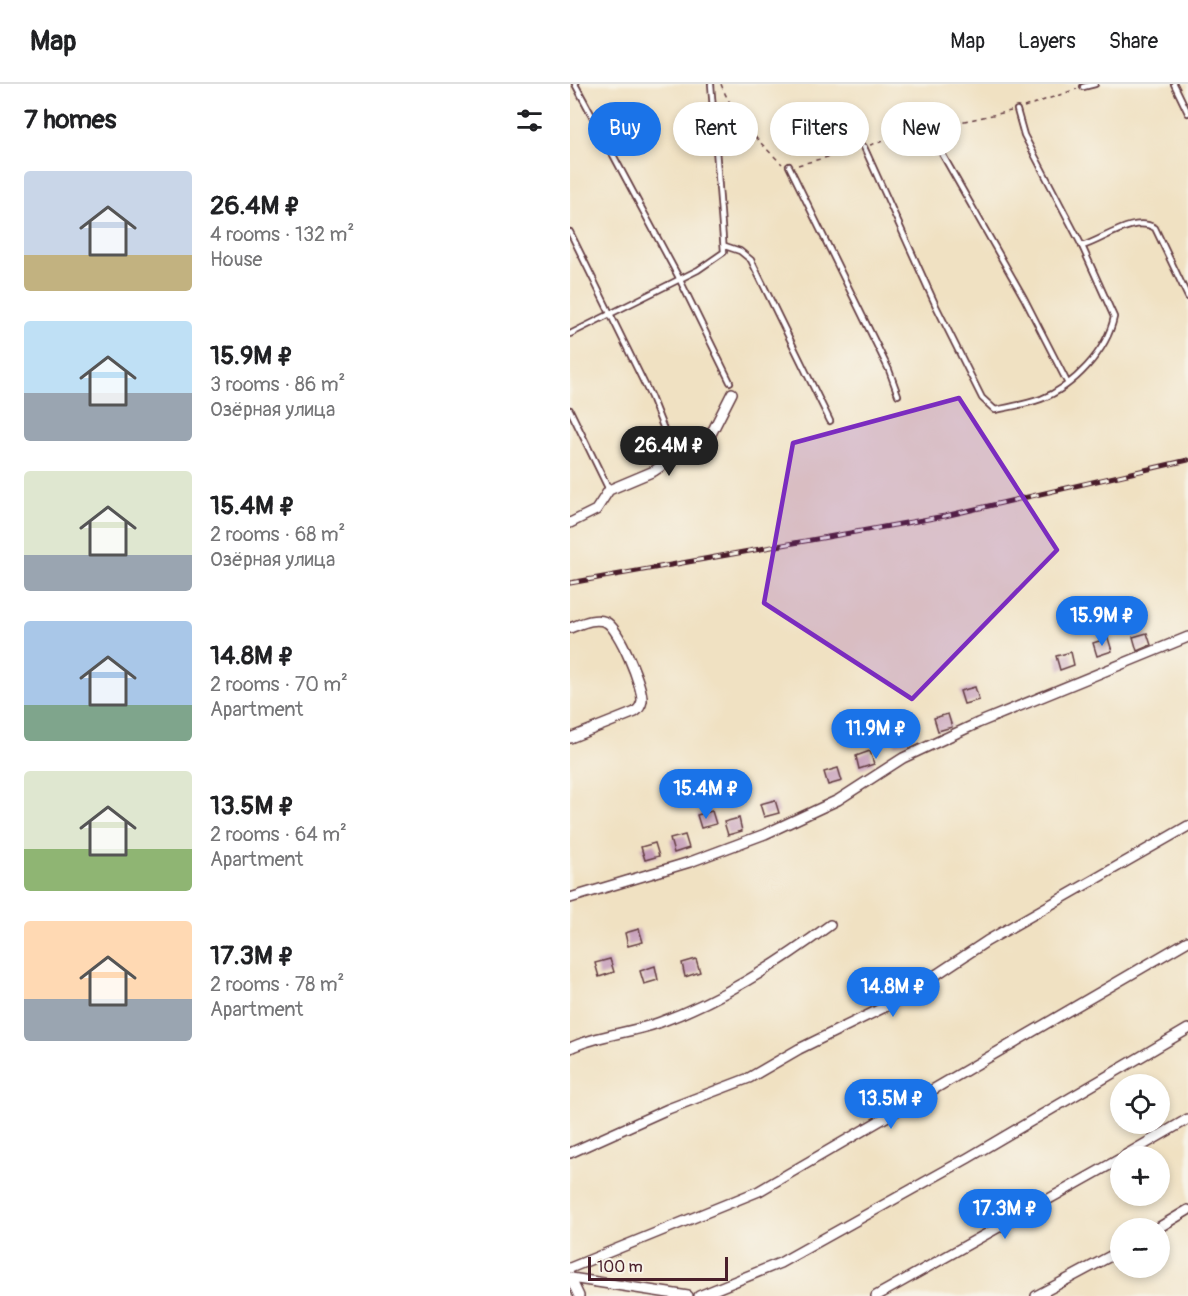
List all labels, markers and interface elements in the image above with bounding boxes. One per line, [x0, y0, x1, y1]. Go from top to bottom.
text: Map [30, 24, 76, 59]
text: Map [950, 28, 985, 55]
text: Layers [1018, 28, 1076, 55]
text: Share [1109, 28, 1158, 55]
chip: Buy [588, 102, 661, 156]
chip: Rent [673, 102, 758, 156]
chip: Filters [770, 102, 869, 156]
chip: New [881, 102, 961, 156]
text: 7 homes [24, 104, 116, 136]
icon: filters [513, 104, 546, 137]
text: 26.4M ₽ [210, 190, 300, 222]
icon: home [72, 195, 144, 267]
text: 4 rooms · 132 m² [210, 222, 354, 247]
text: House [210, 247, 262, 272]
text: 15.9M ₽ [210, 340, 293, 372]
icon: home [72, 345, 144, 417]
text: 3 rooms · 86 m² [210, 372, 345, 397]
text: Озёрная улица [210, 397, 335, 422]
pin: 26.4M ₽ [614, 426, 724, 477]
text: 26.4M ₽ [634, 433, 704, 458]
text: 15.4M ₽ [210, 490, 295, 522]
icon: home [72, 495, 144, 567]
text: 2 rooms · 68 m² [210, 522, 345, 547]
text: Озёрная улица [210, 547, 335, 572]
pin: 15.9M ₽ [1047, 596, 1157, 647]
text: 15.9M ₽ [1070, 603, 1134, 628]
text: 14.8M ₽ [210, 640, 294, 672]
icon: home [72, 645, 144, 717]
text: 2 rooms · 70 m² [210, 672, 348, 697]
text: Apartment [210, 697, 303, 722]
pin: 11.9M ₽ [821, 709, 931, 760]
text: 11.9M ₽ [845, 716, 907, 741]
pin: 15.4M ₽ [651, 769, 761, 820]
text: 15.4M ₽ [673, 776, 739, 801]
text: 13.5M ₽ [210, 790, 294, 822]
icon: home [72, 795, 144, 867]
text: 2 rooms · 64 m² [210, 822, 347, 847]
text: Apartment [210, 847, 303, 872]
text: 17.3M ₽ [210, 940, 294, 972]
icon: home [72, 945, 144, 1017]
pin: 14.8M ₽ [838, 967, 948, 1018]
text: 2 rooms · 78 m² [210, 972, 344, 997]
text: 14.8M ₽ [861, 974, 925, 999]
text: Apartment [210, 997, 303, 1022]
map controls [1110, 1074, 1170, 1278]
button: locate [1110, 1074, 1170, 1134]
pin: 13.5M ₽ [836, 1079, 946, 1130]
text: 13.5M ₽ [859, 1086, 923, 1111]
button: + [1110, 1146, 1170, 1206]
pin: 17.3M ₽ [950, 1189, 1060, 1240]
text: 17.3M ₽ [973, 1196, 1037, 1221]
button: − [1110, 1218, 1170, 1278]
scale bar [588, 1254, 728, 1282]
text: 100 m [597, 1257, 643, 1277]

